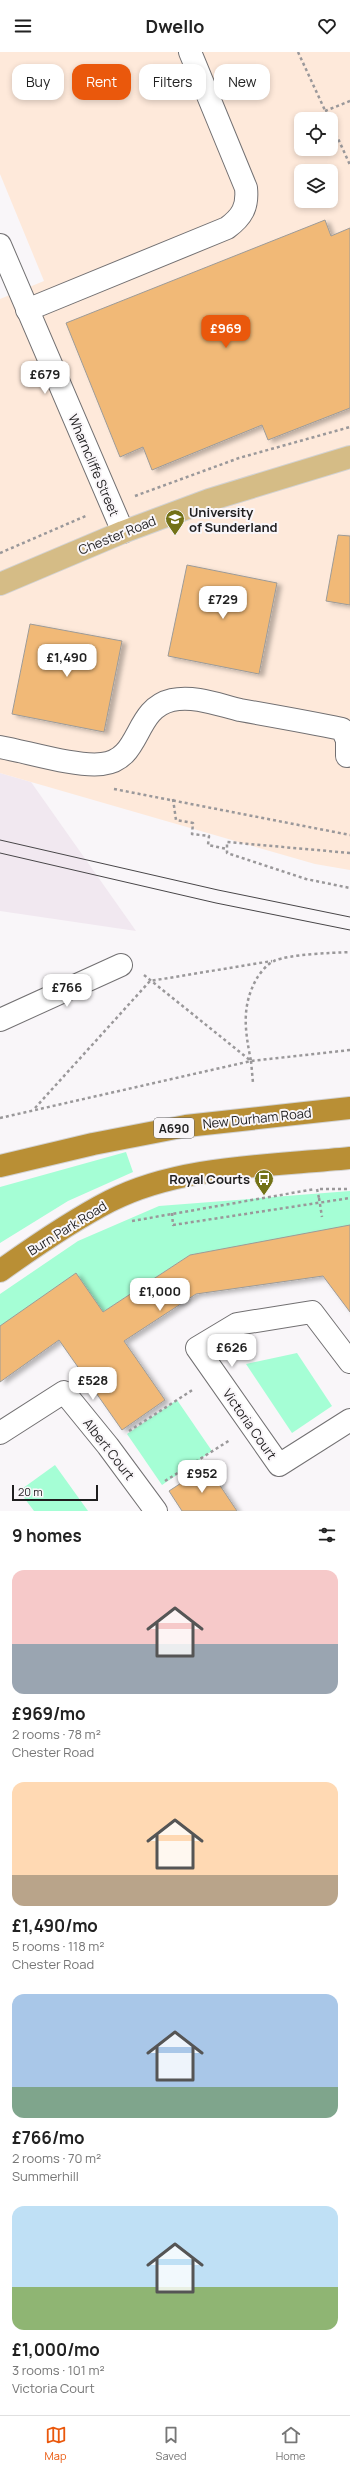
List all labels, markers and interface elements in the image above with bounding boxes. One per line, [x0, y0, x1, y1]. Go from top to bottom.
text: Dwello [146, 14, 204, 38]
icon: menu [12, 15, 34, 37]
icon: heart [316, 15, 338, 37]
chip: Buy [12, 64, 64, 100]
chip: Rent [72, 64, 131, 100]
chip: Filters [139, 64, 206, 100]
chip: New [214, 64, 270, 100]
map controls [294, 112, 338, 208]
button: locate [294, 112, 338, 156]
button: layers [294, 164, 338, 208]
pin: £969 [202, 315, 250, 349]
text: £969 [210, 319, 242, 337]
pin: £679 [21, 361, 69, 395]
text: £679 [30, 365, 60, 383]
street label: Wharncliffe Street [64, 411, 124, 519]
place label: University of Sunderland [189, 503, 277, 536]
school or university icon: University of Sunderland [164, 508, 186, 536]
street label: Chester Road [76, 511, 158, 559]
pin: £729 [199, 586, 247, 620]
text: £729 [208, 590, 238, 608]
pin: £1,490 [34, 644, 100, 678]
text: £1,490 [47, 648, 87, 666]
pin: £766 [43, 974, 91, 1008]
text: £766 [52, 978, 82, 996]
street label: New Durham Road [202, 1103, 312, 1133]
road number: A690 [154, 1118, 194, 1138]
bus stop icon: Royal Courts [253, 1168, 275, 1196]
place label: Royal Courts [169, 1170, 250, 1188]
street label: Burn Park Road [24, 1197, 110, 1259]
pin: £1,000 [127, 1278, 193, 1312]
text: £1,000 [139, 1282, 181, 1300]
pin: £626 [208, 1334, 256, 1368]
text: £626 [216, 1338, 248, 1356]
pin: £528 [69, 1367, 117, 1401]
text: £528 [78, 1371, 108, 1389]
street label: Victoria Court [219, 1385, 281, 1463]
street label: Albert Court [79, 1414, 139, 1484]
pin: £952 [178, 1460, 226, 1494]
text: £952 [187, 1464, 217, 1482]
scale bar [12, 1483, 98, 1502]
text: 20 m [18, 1484, 43, 1499]
text: 9 homes [12, 1524, 82, 1547]
icon: filters [316, 1524, 338, 1546]
icon: home [139, 1596, 211, 1668]
text: £969/mo [12, 1702, 85, 1725]
text: 2 rooms · 78 m² [12, 1725, 101, 1743]
text: Chester Road [12, 1743, 94, 1761]
icon: home [139, 1808, 211, 1880]
text: £1,490/mo [12, 1914, 98, 1937]
text: 5 rooms · 118 m² [12, 1937, 105, 1955]
text: Chester Road [12, 1955, 94, 1973]
icon: home [139, 2020, 211, 2092]
text: £766/mo [12, 2126, 84, 2149]
text: 2 rooms · 70 m² [12, 2149, 101, 2167]
text: Summerhill [12, 2167, 79, 2185]
icon: home [139, 2232, 211, 2304]
text: £1,000/mo [12, 2338, 100, 2361]
text: 3 rooms · 101 m² [12, 2361, 105, 2379]
text: Victoria Court [12, 2379, 95, 2397]
tab: Map [45, 2424, 67, 2463]
tab: Saved [156, 2424, 187, 2463]
tab: Home [276, 2424, 305, 2463]

